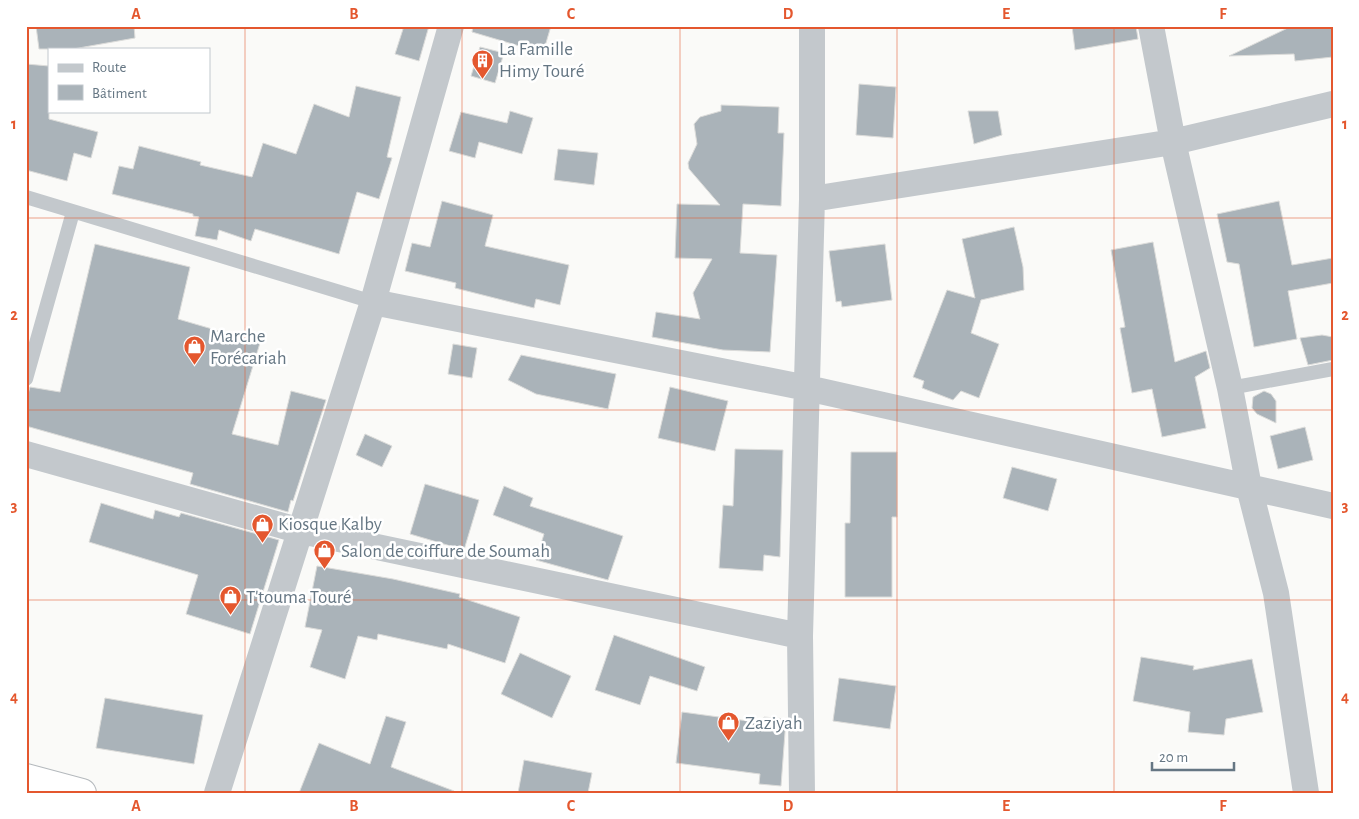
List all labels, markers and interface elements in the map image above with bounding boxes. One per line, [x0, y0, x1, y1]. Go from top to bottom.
text: A [131, 6, 141, 22]
text: B [349, 6, 359, 22]
text: C [567, 6, 576, 22]
text: D [783, 6, 794, 22]
text: E [1002, 6, 1010, 22]
text: F [1219, 6, 1227, 22]
place label: La Famille Himy Touré [499, 40, 584, 81]
legend [48, 48, 210, 112]
building icon: La Famille Himy Touré [471, 48, 495, 79]
text: Route [92, 60, 126, 75]
text: Bâtiment [92, 86, 147, 101]
text: 1 [11, 116, 17, 132]
text: 1 [1342, 116, 1348, 132]
text: 2 [10, 307, 18, 323]
text: 2 [1341, 307, 1349, 323]
place label: Marche Forécariah [210, 327, 287, 368]
shop icon: Marche Forécariah [182, 335, 206, 366]
text: 3 [11, 498, 18, 514]
text: 3 [1342, 498, 1349, 514]
shop icon: Kiosque Kalby [250, 512, 274, 543]
place label: Kiosque Kalby [278, 515, 382, 534]
shop icon: Salon de coiffure de Soumah [313, 539, 337, 570]
place label: Salon de coiffure de Soumah [341, 542, 550, 561]
shop icon: T'touma Touré [218, 585, 242, 616]
place label: T'touma Touré [246, 588, 352, 607]
text: 4 [10, 689, 18, 705]
text: 4 [1341, 689, 1349, 705]
shop icon: Zaziyah [717, 711, 741, 742]
place label: Zaziyah [745, 714, 803, 733]
scale bar [1152, 739, 1234, 771]
text: 20 m [1159, 750, 1188, 765]
text: A [131, 798, 141, 814]
text: B [349, 798, 359, 814]
text: C [567, 798, 576, 814]
text: D [783, 798, 794, 814]
text: E [1002, 798, 1010, 814]
text: F [1219, 798, 1227, 814]

